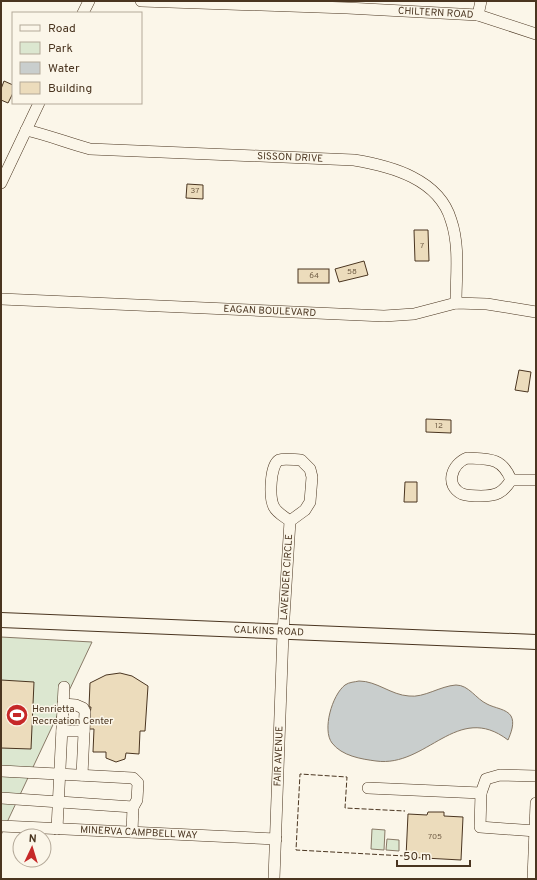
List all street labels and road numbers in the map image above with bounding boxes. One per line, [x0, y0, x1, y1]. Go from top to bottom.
street label: CHILTERN ROAD [398, 4, 474, 21]
street label: SISSON DRIVE [257, 149, 323, 165]
street label: EAGAN BOULEVARD [223, 302, 317, 319]
street label: LAVENDER CIRCLE [277, 534, 296, 621]
street label: CALKINS ROAD [233, 623, 304, 639]
street label: FAIR AVENUE [271, 726, 286, 787]
street label: MINERVA CAMPBELL WAY [80, 823, 198, 842]

